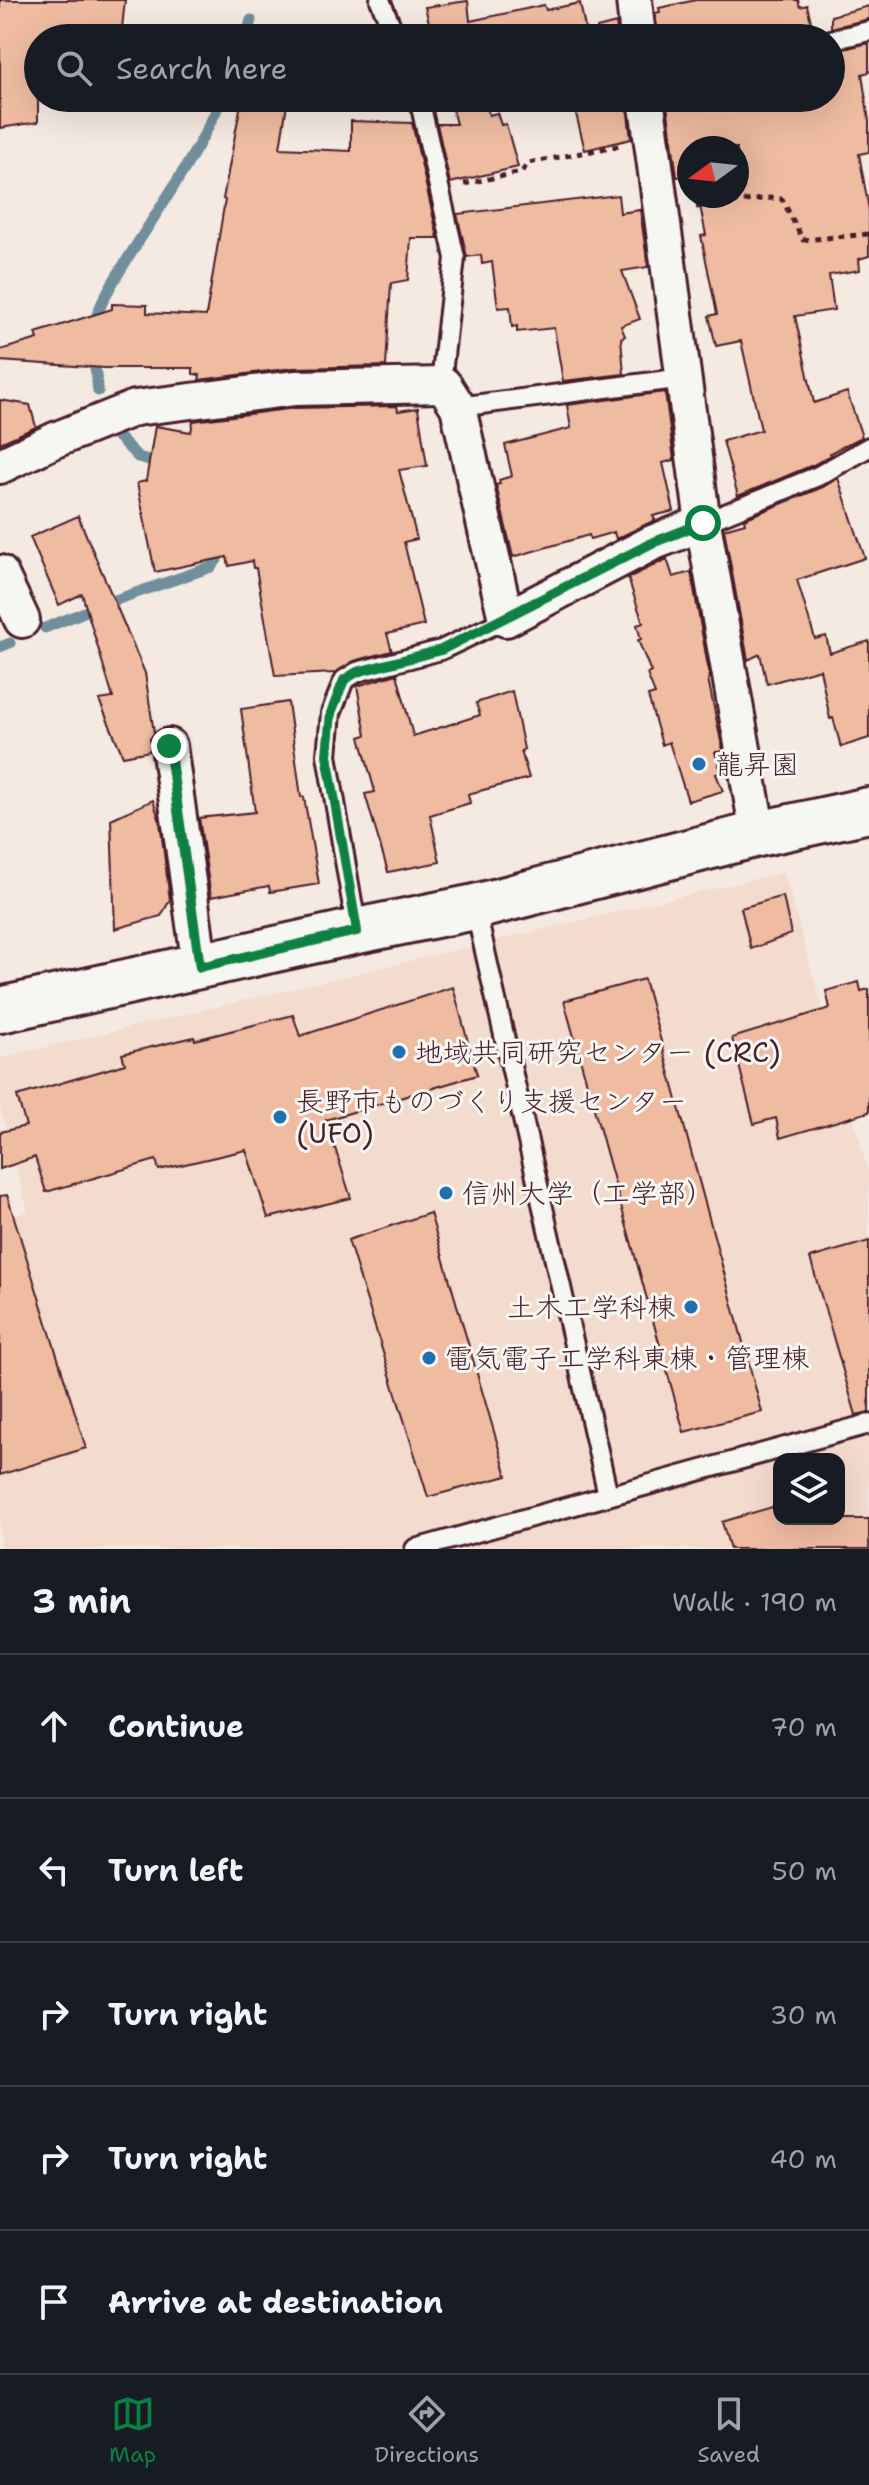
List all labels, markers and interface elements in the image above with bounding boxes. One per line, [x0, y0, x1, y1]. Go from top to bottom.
search box [24, 24, 845, 112]
icon: search [52, 46, 96, 90]
text: Search here [116, 48, 287, 89]
north arrow [677, 136, 749, 208]
route start [685, 505, 721, 541]
route end [151, 728, 187, 764]
place label: 龍昇園 [715, 745, 799, 783]
marker: 龍昇園 [690, 755, 708, 773]
place label: 地域共同研究センター (CRC) [415, 1033, 781, 1071]
marker: 地域共同研究センター (CRC) [390, 1043, 408, 1061]
place label: 長野市ものづくり支援センター (UFO) [296, 1082, 687, 1152]
marker: 長野市ものづくり支援センター (UFO) [271, 1108, 289, 1126]
place label: 信州大学（工学部） [462, 1174, 714, 1212]
marker: 信州大学（工学部） [437, 1184, 455, 1202]
place label: 土木工学科棟 [507, 1288, 675, 1326]
marker: 土木工学科棟 [682, 1298, 700, 1316]
place label: 電気電子工学科東棟・管理棟 [445, 1339, 809, 1377]
marker: 電気電子工学科東棟・管理棟 [420, 1349, 438, 1367]
map controls [773, 1453, 845, 1525]
button: layers [773, 1453, 845, 1525]
text: 3 min [32, 1578, 131, 1624]
text: Walk · 190 m [672, 1584, 837, 1619]
icon: ahead [32, 1704, 76, 1748]
text: Continue [108, 1706, 244, 1747]
text: 70 m [770, 1709, 837, 1744]
icon: left [32, 1848, 76, 1892]
text: Turn left [108, 1850, 243, 1891]
text: 50 m [772, 1853, 837, 1888]
icon: right [32, 1992, 76, 2036]
text: Turn right [108, 1994, 267, 2035]
text: 30 m [770, 1997, 837, 2032]
icon: right [32, 2136, 76, 2180]
text: Turn right [108, 2138, 267, 2179]
text: 40 m [770, 2141, 837, 2176]
icon: arrive [32, 2280, 76, 2324]
text: Arrive at destination [108, 2282, 443, 2323]
tab: Map [109, 2392, 156, 2469]
tab: Directions [374, 2392, 479, 2469]
tab: Saved [697, 2392, 760, 2469]

